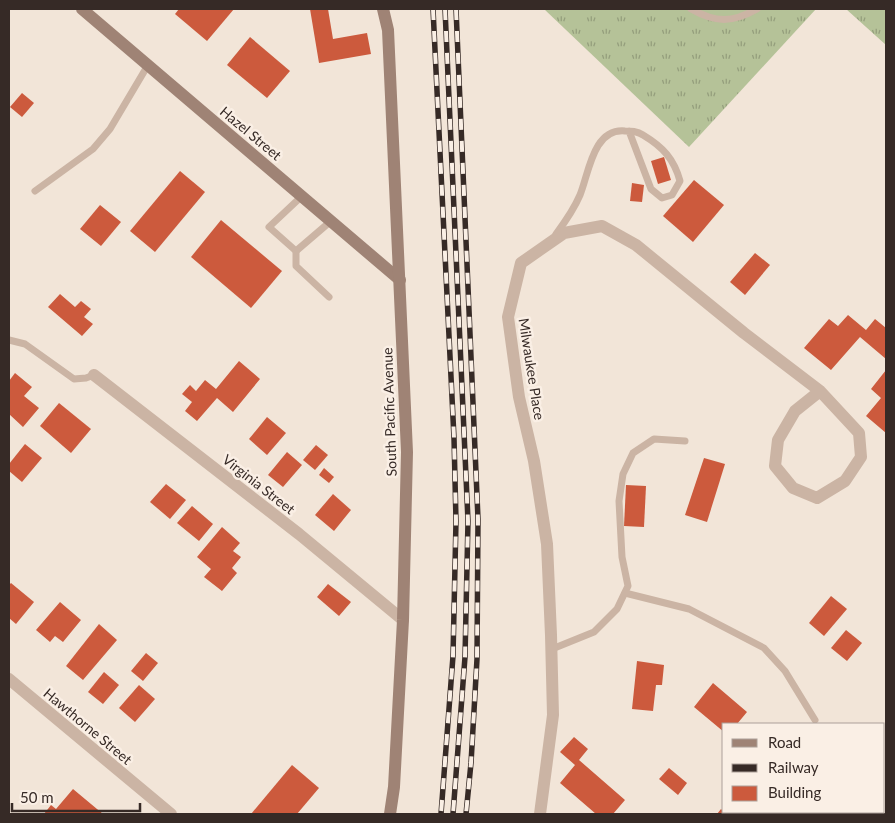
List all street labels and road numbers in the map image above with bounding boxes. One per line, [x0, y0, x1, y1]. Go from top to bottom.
street label: Hazel Street [217, 102, 285, 164]
street label: Milwaukee Place [516, 317, 548, 421]
street label: South Pacific Avenue [378, 347, 400, 477]
street label: Virginia Street [219, 451, 299, 517]
street label: Hawthorne Street [40, 684, 136, 768]

